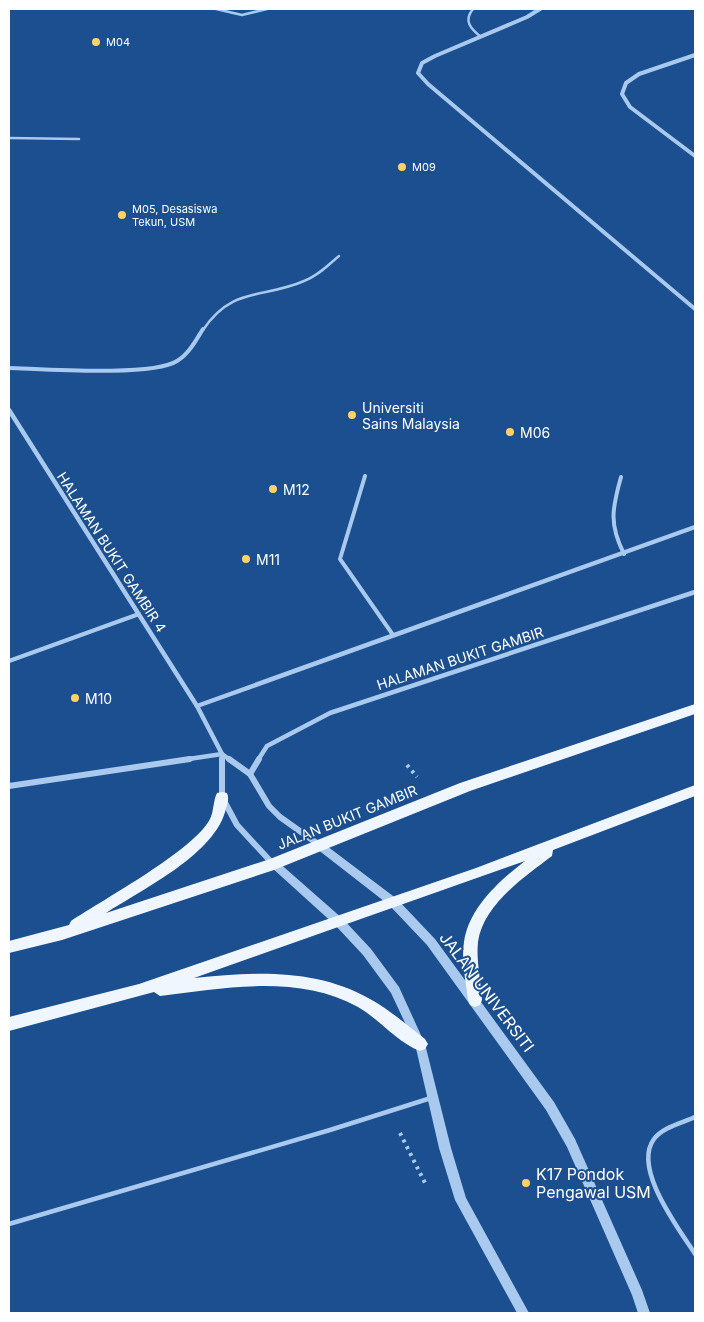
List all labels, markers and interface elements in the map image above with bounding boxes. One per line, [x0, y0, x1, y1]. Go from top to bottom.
place label: M04 [106, 35, 130, 49]
marker: M04 [90, 36, 102, 48]
place label: M09 [412, 160, 436, 174]
marker: M09 [396, 161, 408, 173]
place label: M05, Desasiswa Tekun, USM [132, 202, 217, 229]
marker: M05, Desasiswa Tekun, USM [116, 209, 128, 221]
place label: Universiti Sains Malaysia [362, 399, 460, 432]
marker: Universiti Sains Malaysia [346, 409, 358, 421]
place label: M06 [520, 424, 550, 441]
marker: M06 [504, 426, 516, 438]
street label: HALAMAN BUKIT GAMBIR 4 [54, 469, 170, 635]
place label: M12 [283, 481, 310, 498]
marker: M12 [267, 483, 279, 495]
place label: M11 [256, 551, 280, 568]
marker: M11 [240, 553, 252, 565]
street label: HALAMAN BUKIT GAMBIR [374, 623, 546, 693]
place label: M10 [85, 690, 112, 707]
marker: M10 [69, 692, 81, 704]
street label: JALAN BUKIT GAMBIR [274, 781, 420, 853]
street label: JALAN UNIVERSITI [435, 928, 539, 1056]
place label: K17 Pondok Pengawal USM [536, 1164, 651, 1202]
marker: K17 Pondok Pengawal USM [520, 1177, 532, 1189]

